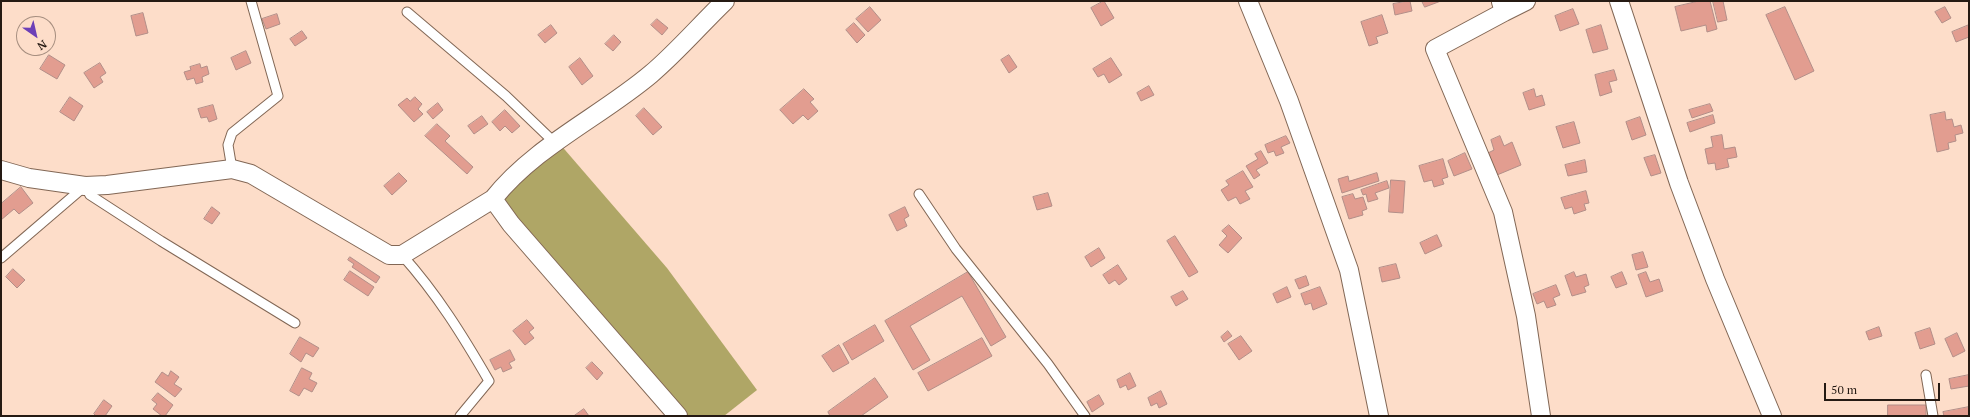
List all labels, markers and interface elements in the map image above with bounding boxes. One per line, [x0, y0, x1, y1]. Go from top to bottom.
north arrow [16, 16, 56, 56]
text: N [35, 37, 50, 53]
scale bar [1826, 375, 1942, 401]
text: 50 m [1831, 382, 1857, 397]

